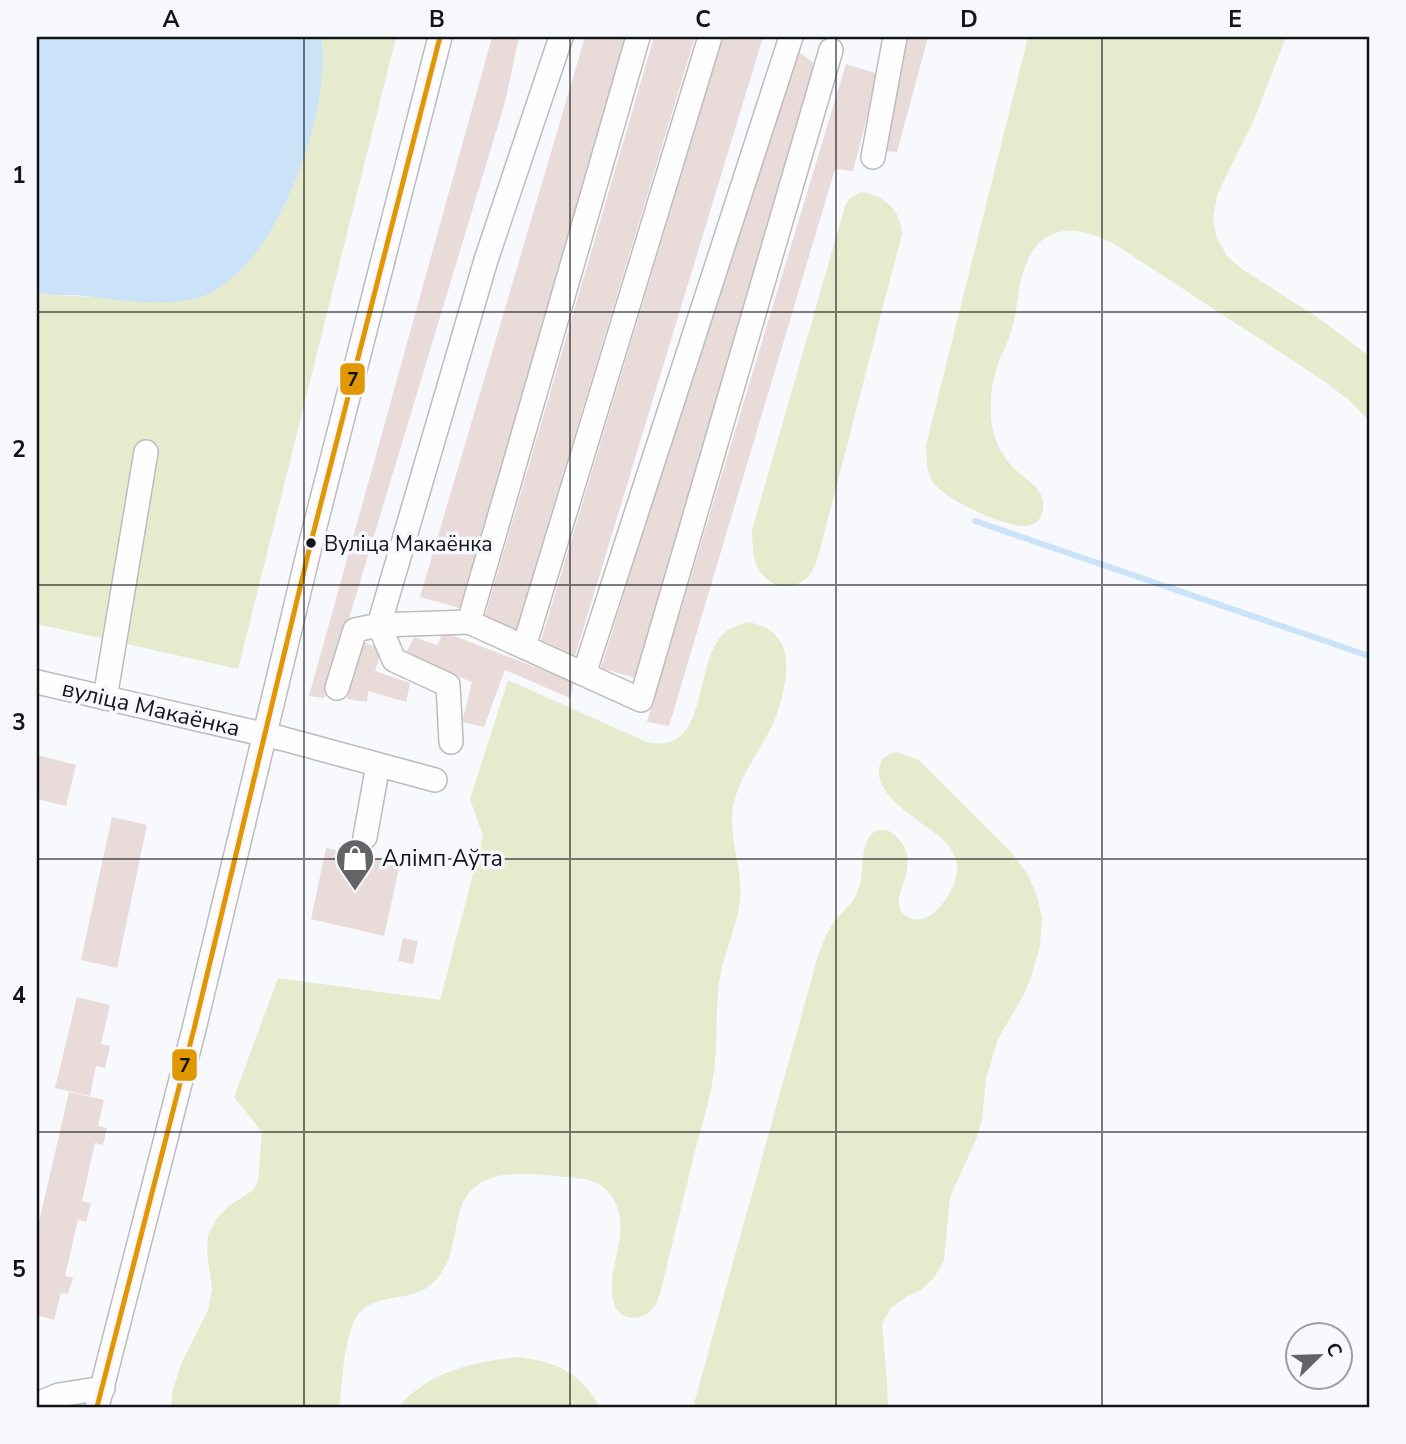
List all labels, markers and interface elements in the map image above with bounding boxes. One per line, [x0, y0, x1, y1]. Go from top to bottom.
text: A [162, 4, 180, 35]
text: B [429, 4, 445, 35]
text: C [695, 4, 711, 35]
text: D [960, 4, 978, 35]
text: E [1228, 4, 1242, 35]
text: 1 [12, 160, 26, 191]
line badge: 7 [339, 362, 366, 396]
text: 7 [347, 367, 359, 393]
text: 2 [12, 434, 26, 465]
place label: Вуліца Макаёнка [324, 530, 493, 558]
marker: Вуліца Макаёнка [304, 536, 318, 550]
street label: вуліца Макаёнка [59, 673, 243, 744]
text: 3 [12, 707, 26, 738]
shop icon: Алімп Аўта [334, 837, 376, 892]
place label: Алімп Аўта [382, 843, 503, 874]
text: 4 [12, 980, 26, 1011]
line badge: 7 [171, 1048, 198, 1082]
text: 7 [179, 1053, 191, 1079]
text: 5 [12, 1254, 26, 1285]
north arrow [1284, 1322, 1354, 1392]
text: С [1319, 1339, 1348, 1361]

